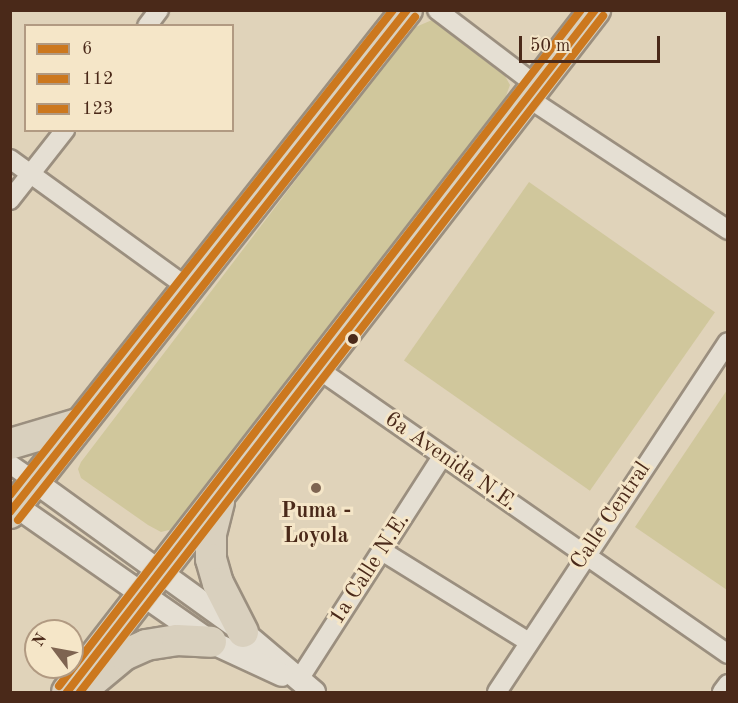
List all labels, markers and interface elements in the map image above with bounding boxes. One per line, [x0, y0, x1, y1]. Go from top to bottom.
legend [24, 24, 234, 132]
scale bar [522, 24, 663, 62]
text: 50 m [530, 37, 570, 55]
text: 6 [82, 40, 92, 58]
text: 112 [82, 70, 113, 88]
text: 123 [82, 100, 113, 118]
unlabelled marker [347, 333, 359, 345]
street label: 6a Avenida N.E. [379, 406, 523, 518]
street label: Calle Central [565, 457, 657, 575]
marker: Puma - Loyola [309, 481, 323, 495]
place label: Puma - Loyola [281, 498, 351, 550]
street label: 1a Calle N.E. [324, 508, 416, 630]
north arrow [24, 619, 84, 679]
text: N [30, 631, 50, 650]

